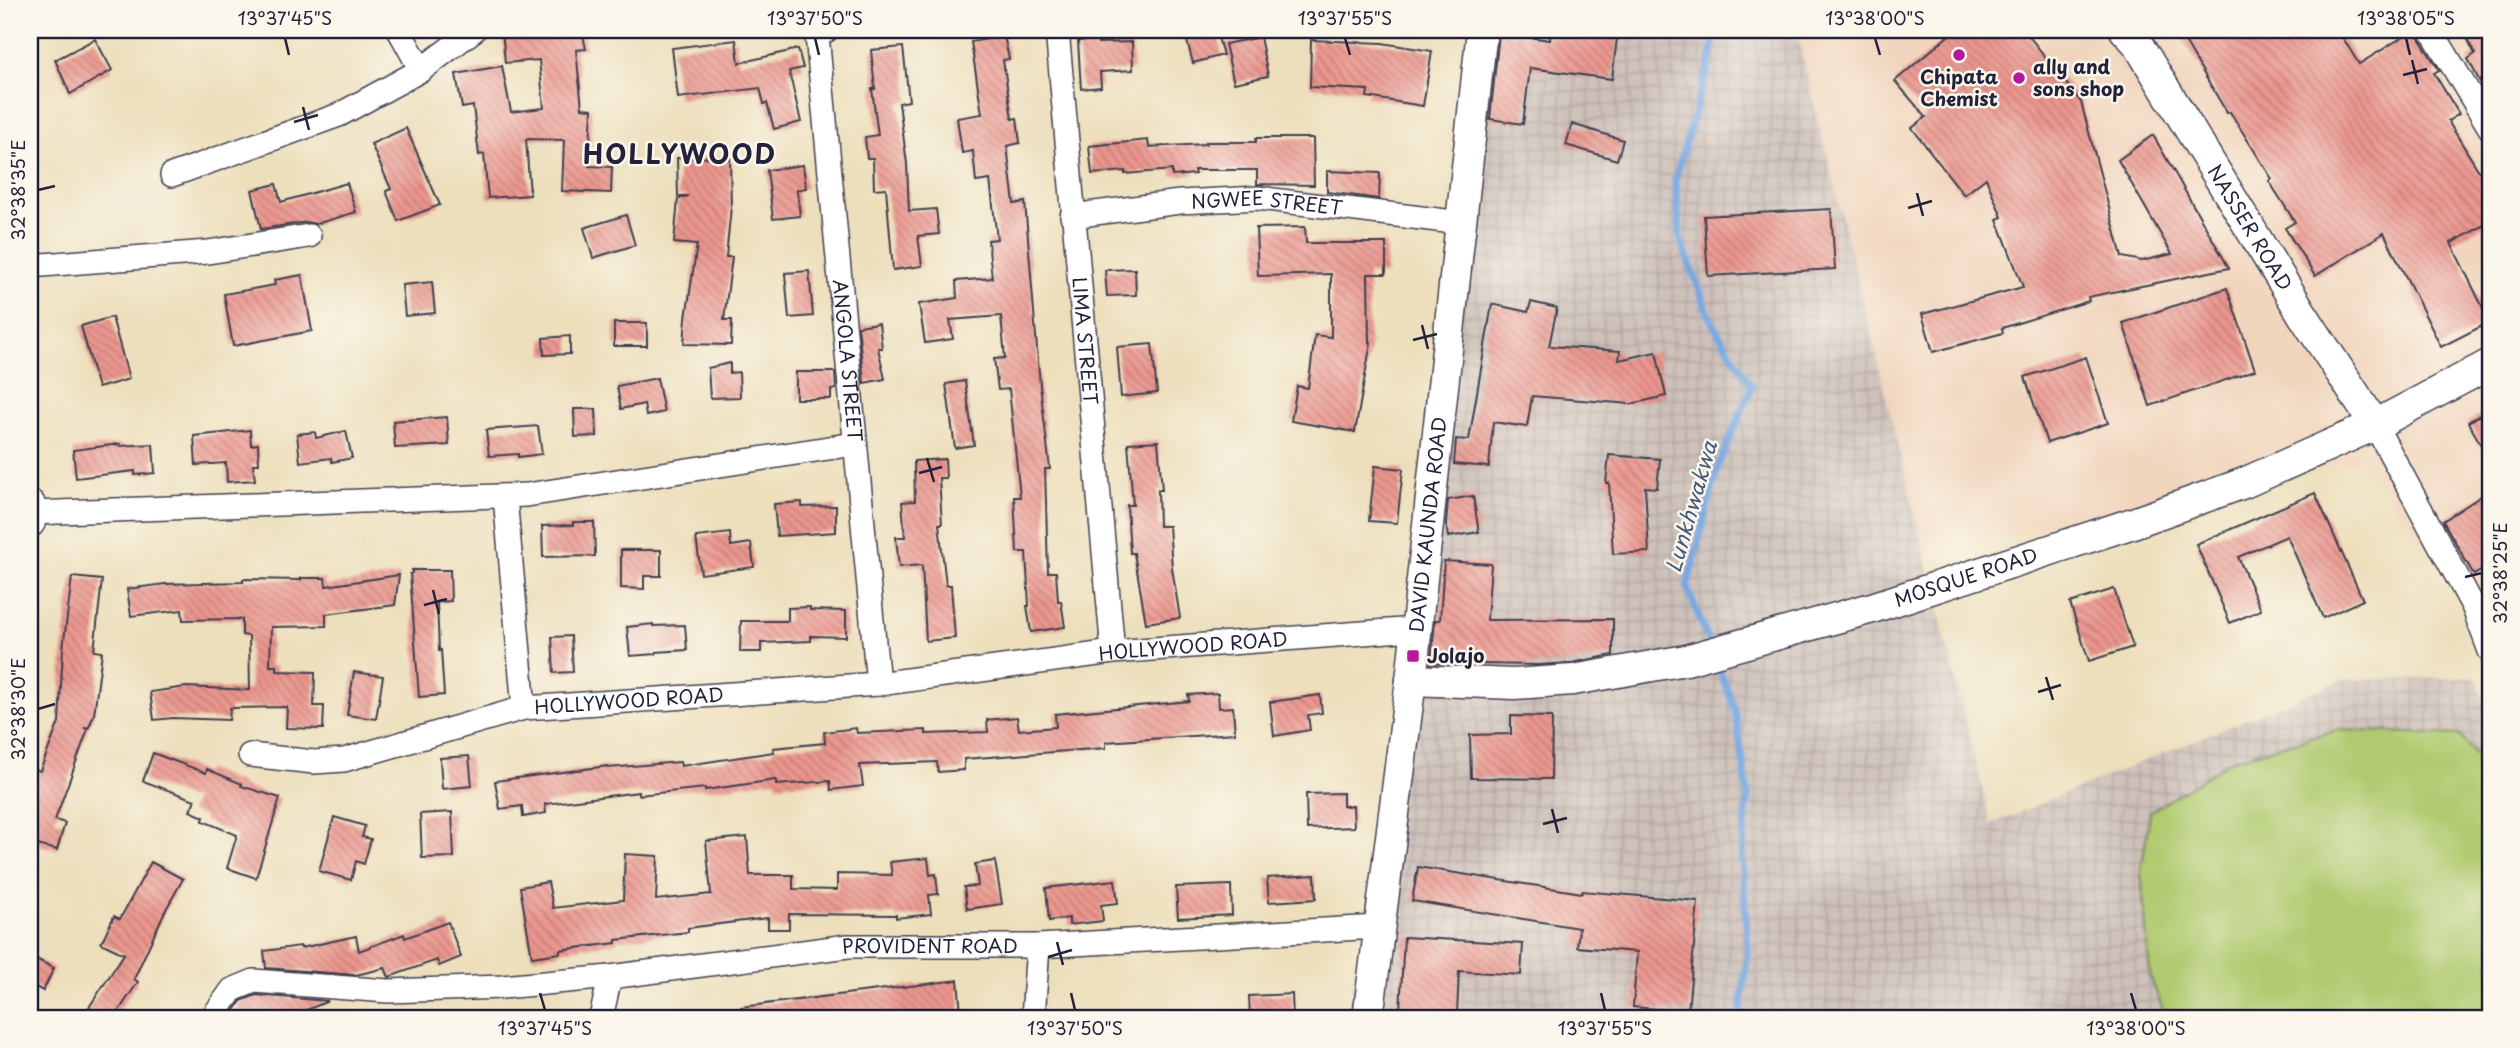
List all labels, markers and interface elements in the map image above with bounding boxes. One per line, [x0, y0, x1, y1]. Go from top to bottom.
text: 13°37'45"S [238, 4, 332, 31]
text: 13°37'50"S [767, 4, 863, 31]
text: 13°37'55"S [1298, 4, 1392, 31]
text: 13°38'00"S [1825, 4, 1925, 31]
text: 13°38'05"S [2357, 4, 2455, 31]
marker: Chipata Chemist [1951, 47, 1967, 63]
place label: ally and sons shop [2033, 52, 2124, 102]
place label: Chipata Chemist [1920, 62, 1998, 112]
marker: ally and sons shop [2011, 70, 2027, 86]
district label: HOLLYWOOD [583, 134, 777, 173]
text: 32°38'35"E [4, 140, 31, 240]
street label: NASSER ROAD [2201, 159, 2300, 295]
street label: NGWEE STREET [1190, 183, 1344, 221]
street label: LIMA STREET [1066, 276, 1106, 406]
street label: ANGOLA STREET [827, 278, 870, 443]
street label: DAVID KAUNDA ROAD [1401, 415, 1453, 634]
water label: Lunkhwakwa [1656, 436, 1724, 576]
text: 32°38'25"E [2486, 522, 2513, 624]
street label: MOSQUE ROAD [1890, 540, 2041, 613]
street label: HOLLYWOOD ROAD [1096, 624, 1289, 667]
place label: Jolajo [1427, 641, 1484, 669]
marker: Jolajo [1405, 648, 1421, 664]
text: 32°38'30"E [4, 658, 31, 760]
street label: HOLLYWOOD ROAD [533, 680, 724, 720]
street label: PROVIDENT ROAD [840, 930, 1018, 960]
text: 13°37'45"S [498, 1014, 592, 1041]
text: 13°37'50"S [1027, 1014, 1123, 1041]
text: 13°37'55"S [1558, 1014, 1652, 1041]
text: 13°38'00"S [2086, 1014, 2186, 1041]

